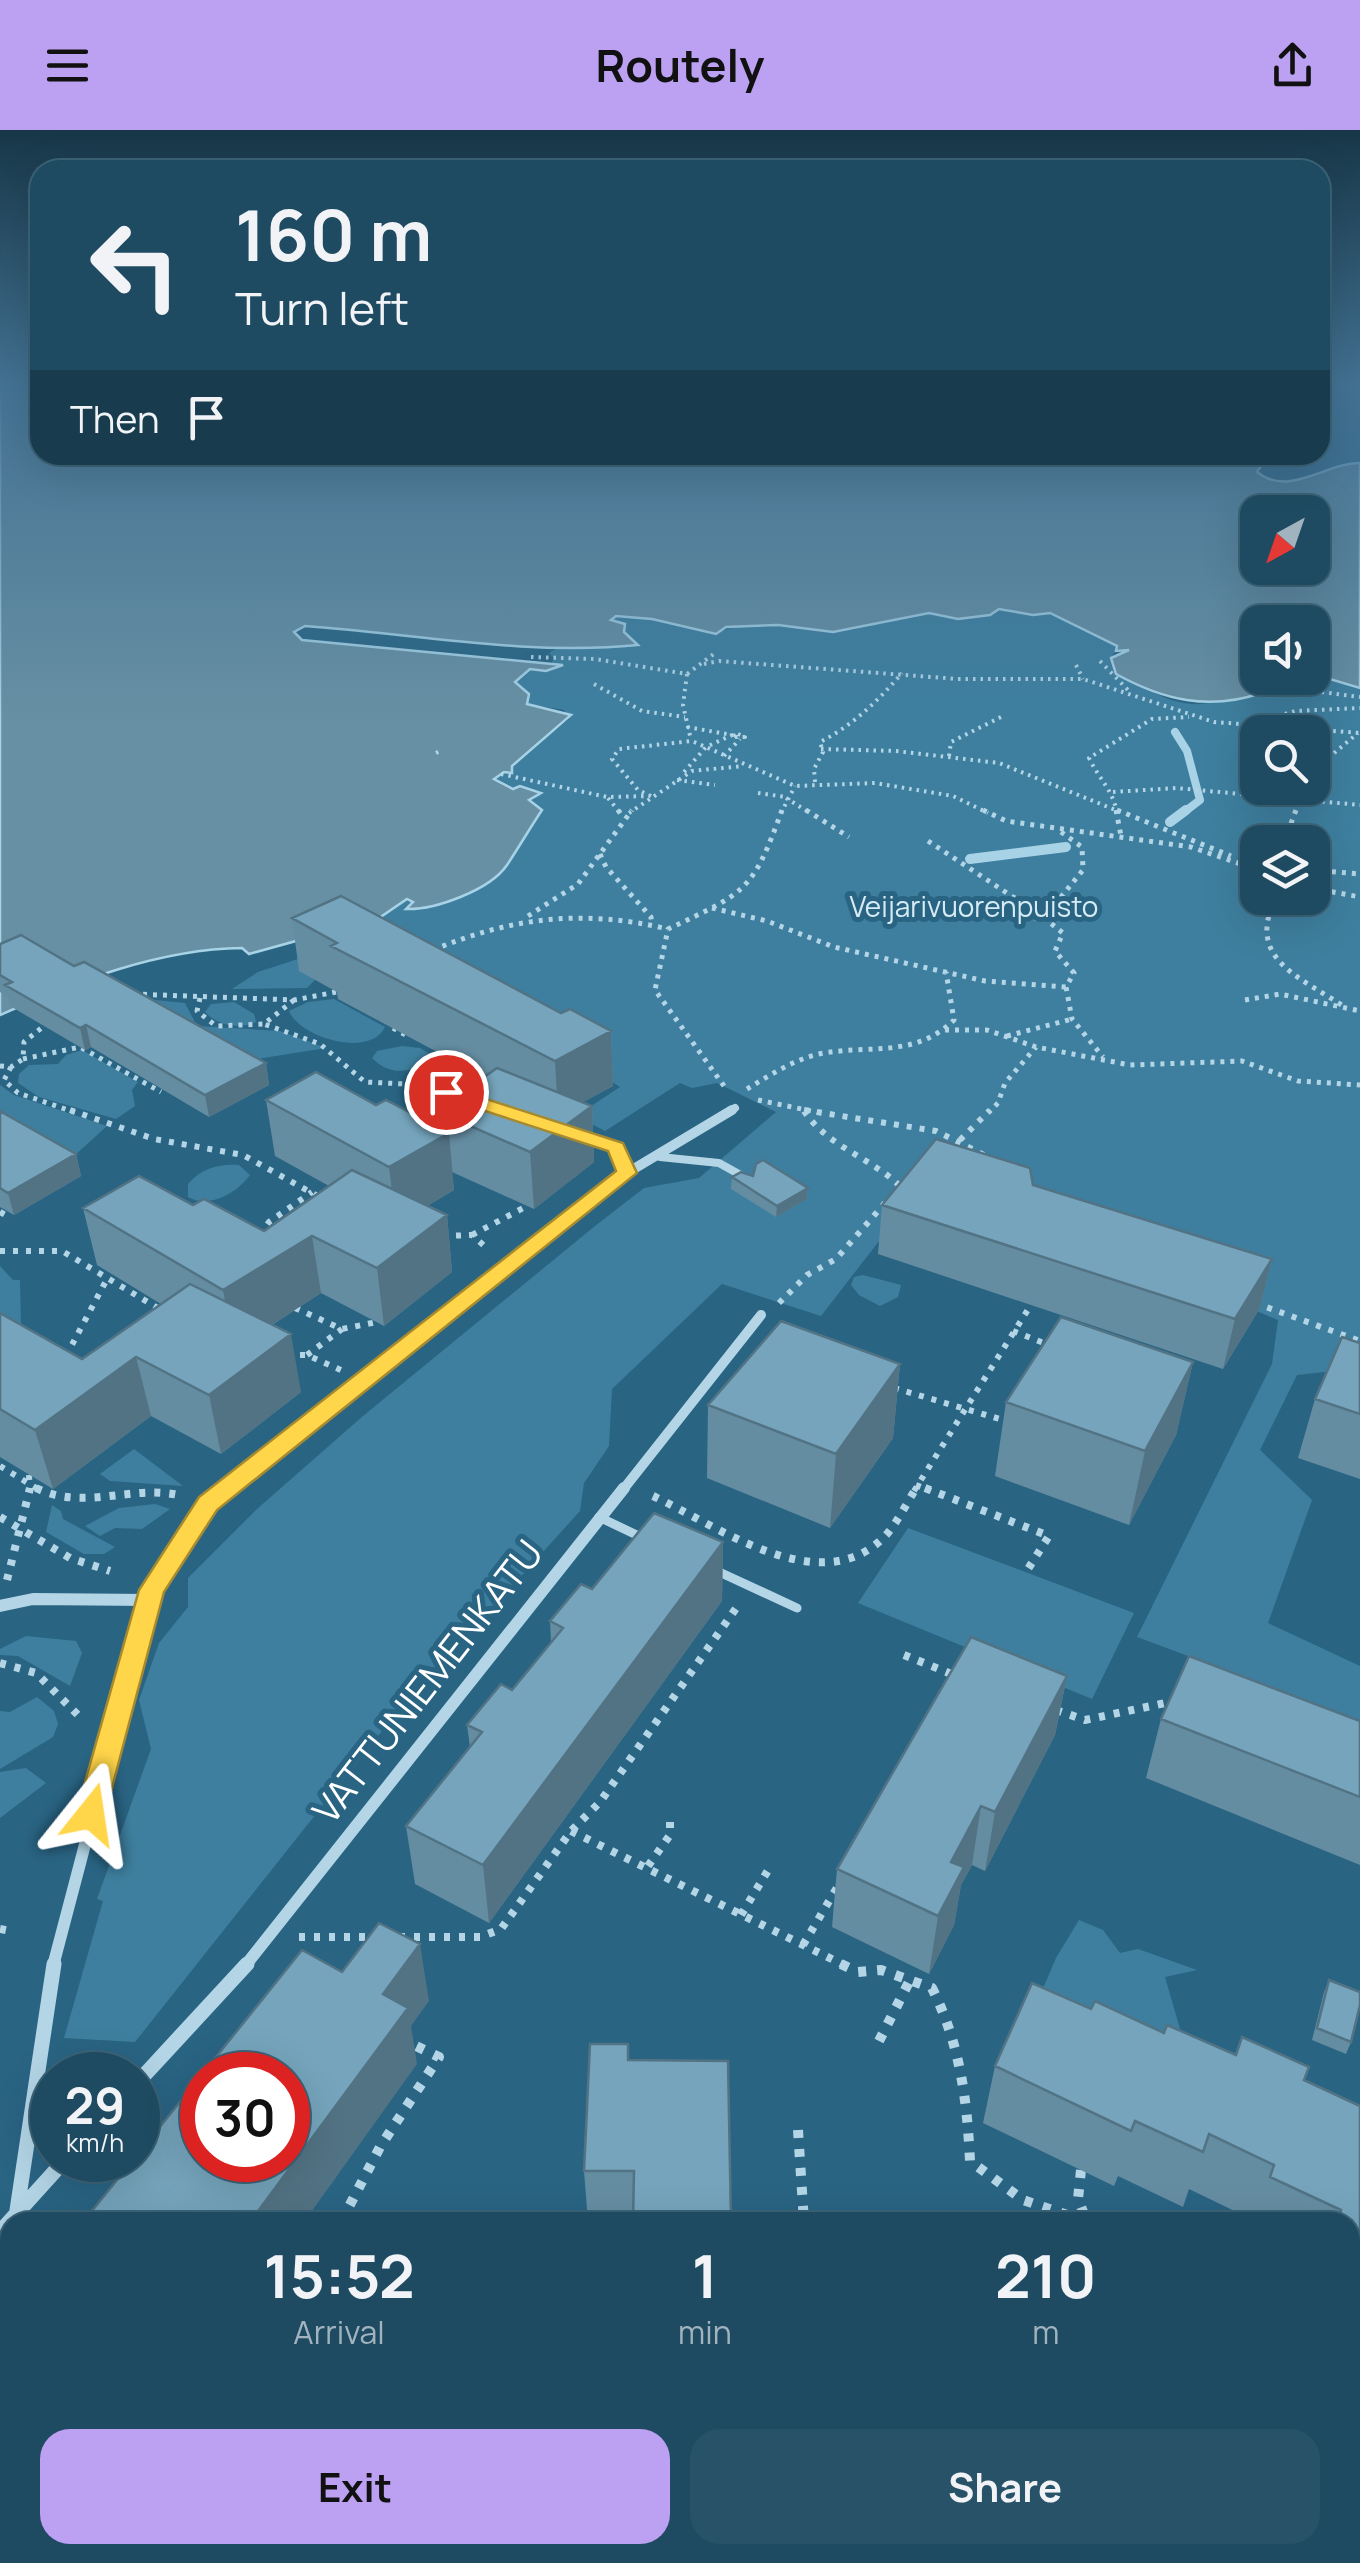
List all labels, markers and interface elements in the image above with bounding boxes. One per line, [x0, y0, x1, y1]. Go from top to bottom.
text: Routely [596, 34, 764, 96]
icon: menu [40, 38, 95, 93]
icon: share [1265, 38, 1320, 93]
text: 160 m [235, 186, 432, 282]
icon: left [70, 200, 200, 330]
text: Turn left [235, 277, 409, 339]
icon: arrive [179, 390, 234, 445]
text: Then [70, 392, 159, 444]
north arrow [1240, 495, 1330, 585]
map controls [1240, 495, 1330, 915]
button: sound [1240, 605, 1330, 695]
button: search [1240, 715, 1330, 805]
button: layers [1240, 825, 1330, 915]
park label: Veijarivuorenpuisto [850, 887, 1098, 925]
pin [404, 1050, 489, 1135]
icon: arrive [419, 1065, 474, 1120]
street label: VATTUNIEMENKATU [299, 1528, 553, 1833]
position arrow [39, 1762, 143, 1866]
speed limit sign: 30 [180, 2052, 310, 2182]
text: 29 [65, 2071, 125, 2139]
text: km/h [66, 2125, 124, 2160]
text: 15:52 [263, 2234, 415, 2316]
text: 1 [692, 2234, 718, 2316]
text: 210 [995, 2234, 1097, 2316]
text: Arrival [293, 2310, 385, 2354]
text: min [678, 2310, 732, 2354]
text: m [1032, 2310, 1059, 2354]
button: Exit [40, 2429, 670, 2544]
button: Share [690, 2429, 1320, 2544]

